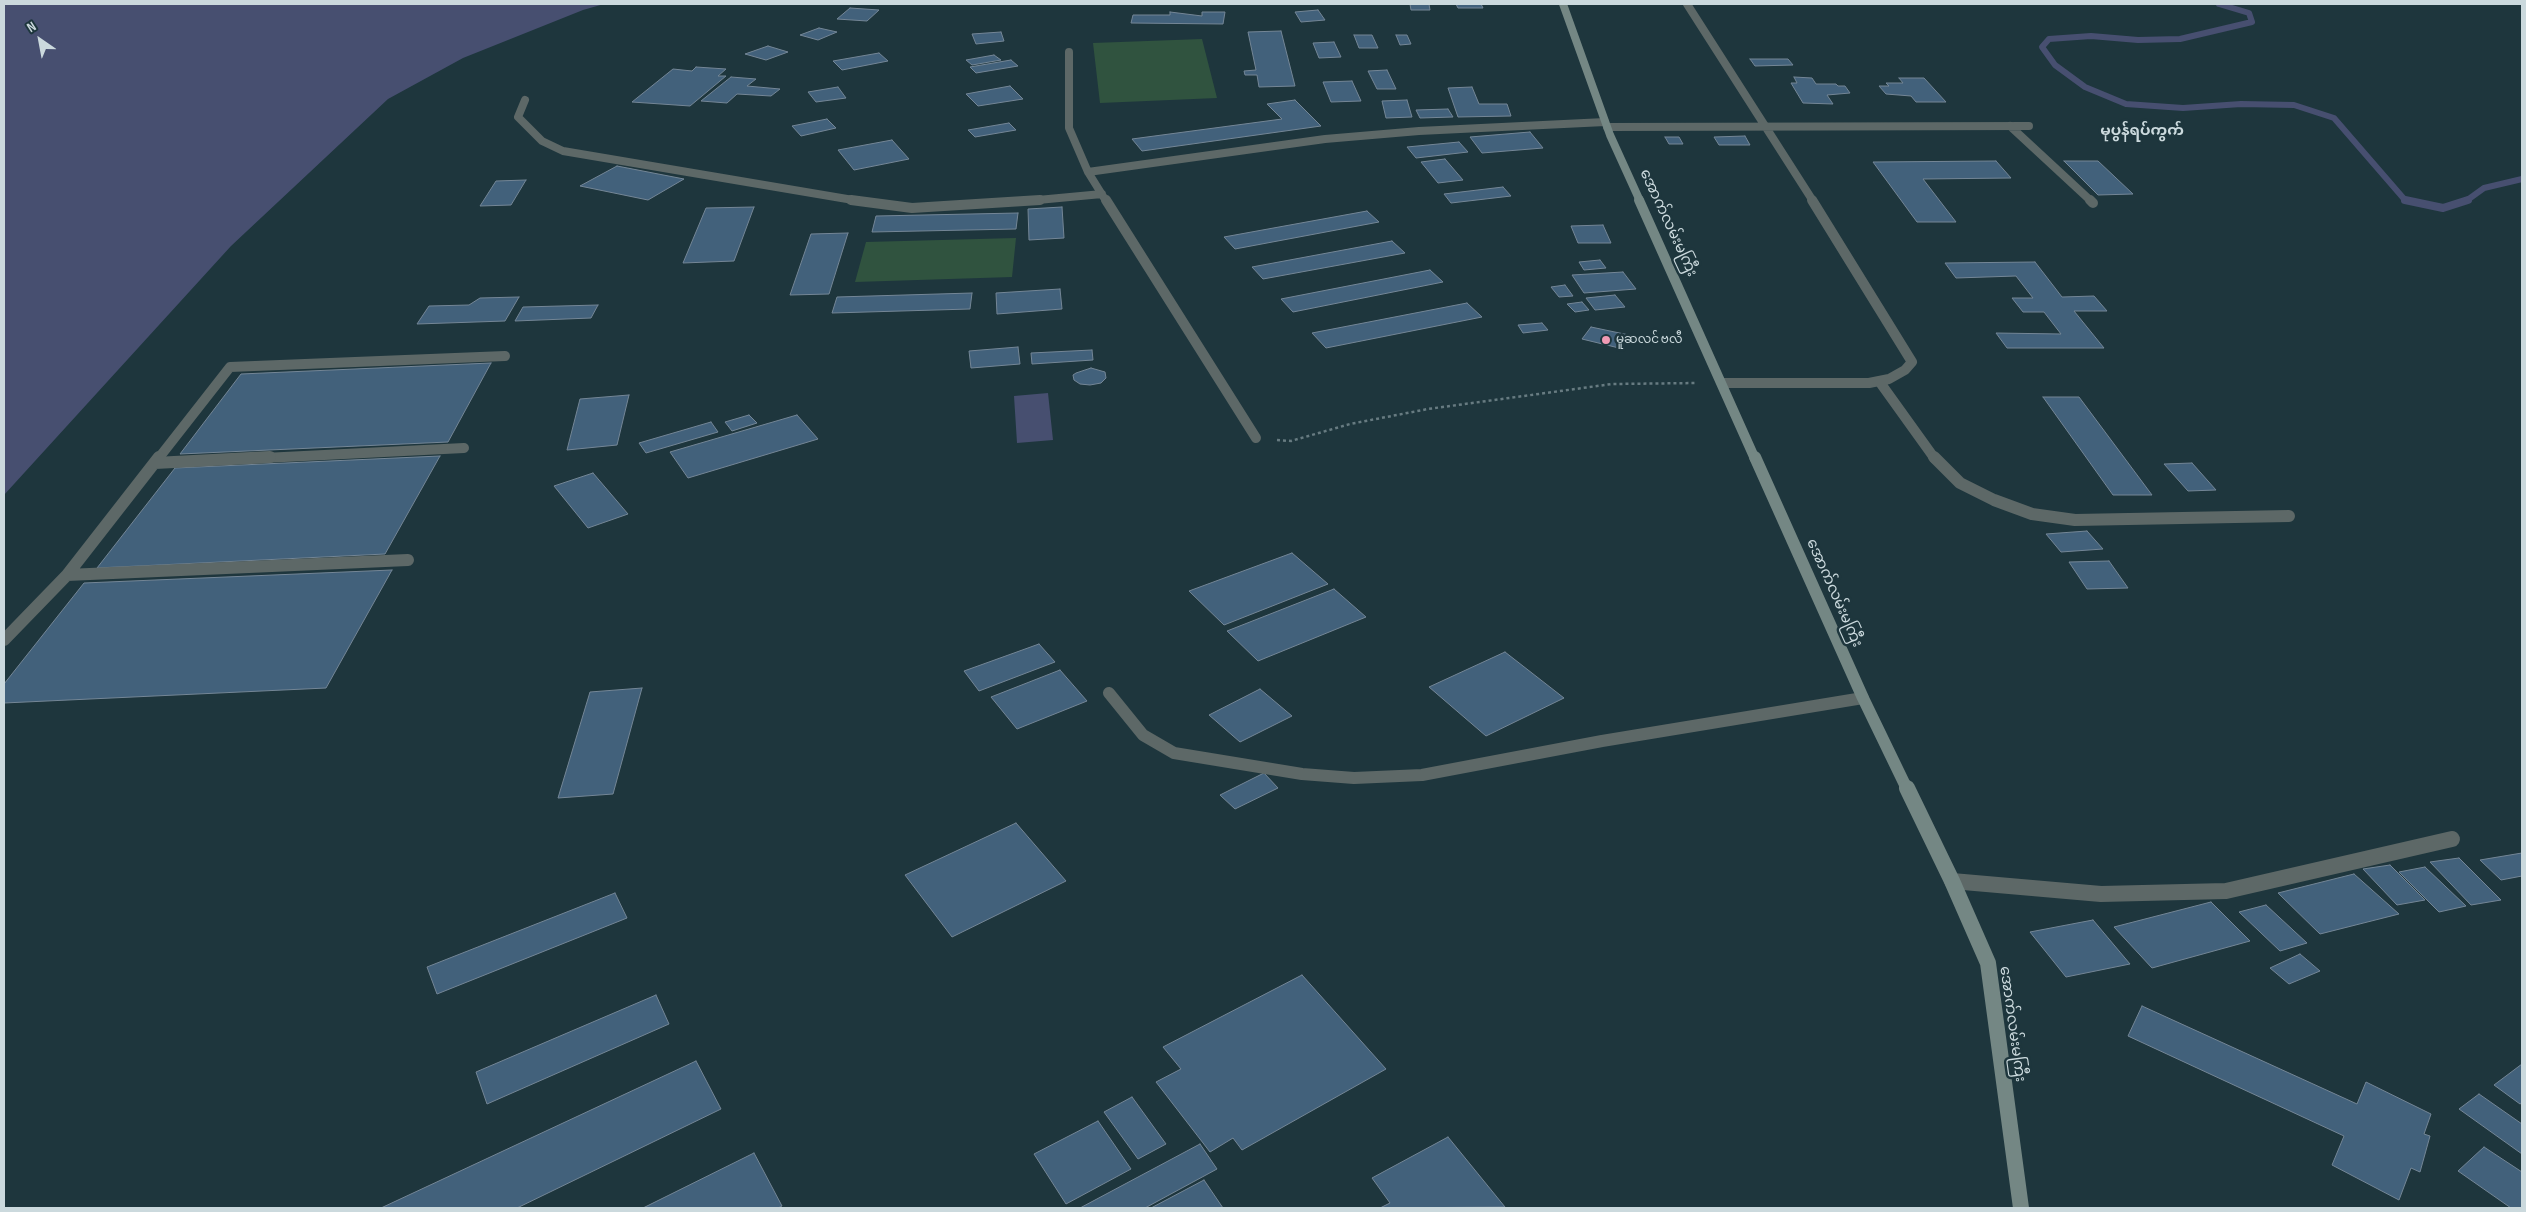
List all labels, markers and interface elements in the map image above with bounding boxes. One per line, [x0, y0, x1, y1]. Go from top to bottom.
north arrow [15, 15, 65, 65]
text: N [24, 18, 39, 36]
district label: မုပွန်ရပ်ကွက် [2100, 122, 2184, 140]
street label: အောက်လမ်းမကြီး [1635, 166, 1701, 280]
place label: မူဆလင် ဗလီ [1616, 333, 1682, 347]
marker: မူဆလင် ဗလီ [1600, 334, 1612, 346]
street label: အောက်လမ်းမကြီး [1802, 536, 1866, 650]
street label: အောက်လမ်းမကြီး [1995, 965, 2029, 1083]

